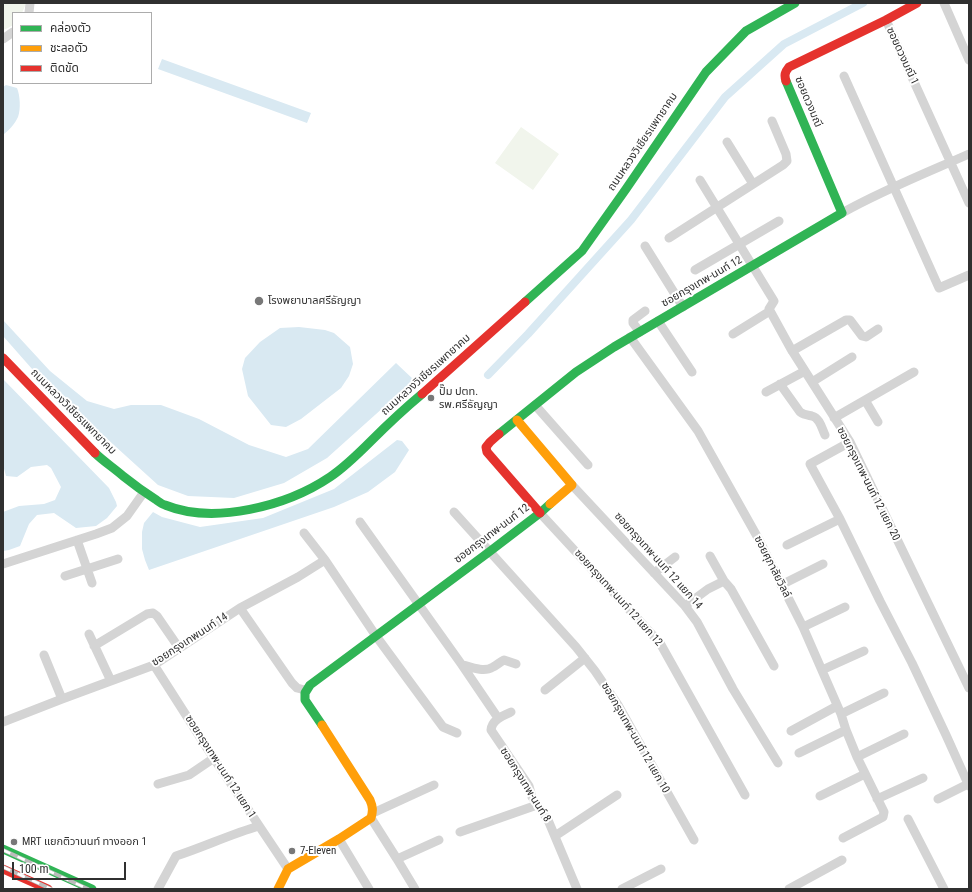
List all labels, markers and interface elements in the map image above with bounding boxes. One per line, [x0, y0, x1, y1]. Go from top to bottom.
legend [12, 12, 152, 84]
text: คล่องตัว [50, 21, 91, 35]
street label: ซอยดวงมณี 1 [883, 25, 921, 87]
text: ชะลอตัว [50, 41, 88, 55]
text: ติดขัด [50, 61, 79, 75]
street label: ซอยดวงมณี [791, 75, 825, 129]
street label: ถนนหลวงวิเชียรแพทยาคม [605, 90, 681, 194]
street label: ซอยกรุงเทพ-นนท์ 12 [659, 254, 745, 310]
place label: โรงพยาบาลศรีธัญญา [268, 294, 361, 308]
marker: โรงพยาบาลศรีธัญญา [253, 295, 265, 307]
street label: ถนนหลวงวิเชียรแพทยาคม [379, 331, 473, 419]
street label: ถนนหลวงวิเชียรแพทยาคม [27, 366, 119, 458]
place label: ปั๊ม ปตท. รพ.ศรีธัญญา [439, 385, 498, 411]
marker: ปั๊ม ปตท. รพ.ศรีธัญญา [426, 393, 436, 403]
street label: ซอยกรุงเทพ-นนท์ 12 แยก 20 [834, 425, 902, 543]
street label: ซอยกรุงเทพ-นนท์ 12 [452, 501, 532, 567]
street label: ซอยกรุงเทพ-นนท์ 12 แยก 14 [611, 510, 705, 612]
street label: ซอยศุภาลัยวิลล์ [751, 534, 793, 600]
street label: ซอยกรุงเทพ-นนท์ 12 แยก 12 [571, 547, 665, 649]
street label: ซอยกรุงเทพนนท์ 14 [150, 611, 230, 669]
street label: ซอยกรุงเทพ-นนท์ 12 แยก 10 [598, 680, 672, 796]
street label: ซอยกรุงเทพ-นนท์ 12 แยก 1 [182, 713, 258, 821]
street label: ซอยกรุงเทพ-นนท์ 8 [497, 745, 553, 825]
place label: MRT แยกติวานนท์ ทางออก 1 [22, 835, 147, 849]
marker: MRT แยกติวานนท์ ทางออก 1 [9, 837, 19, 847]
place label: 7-Eleven [300, 844, 336, 858]
marker: 7-Eleven [287, 846, 297, 856]
scale bar [14, 854, 128, 880]
text: 100 m [19, 862, 49, 876]

